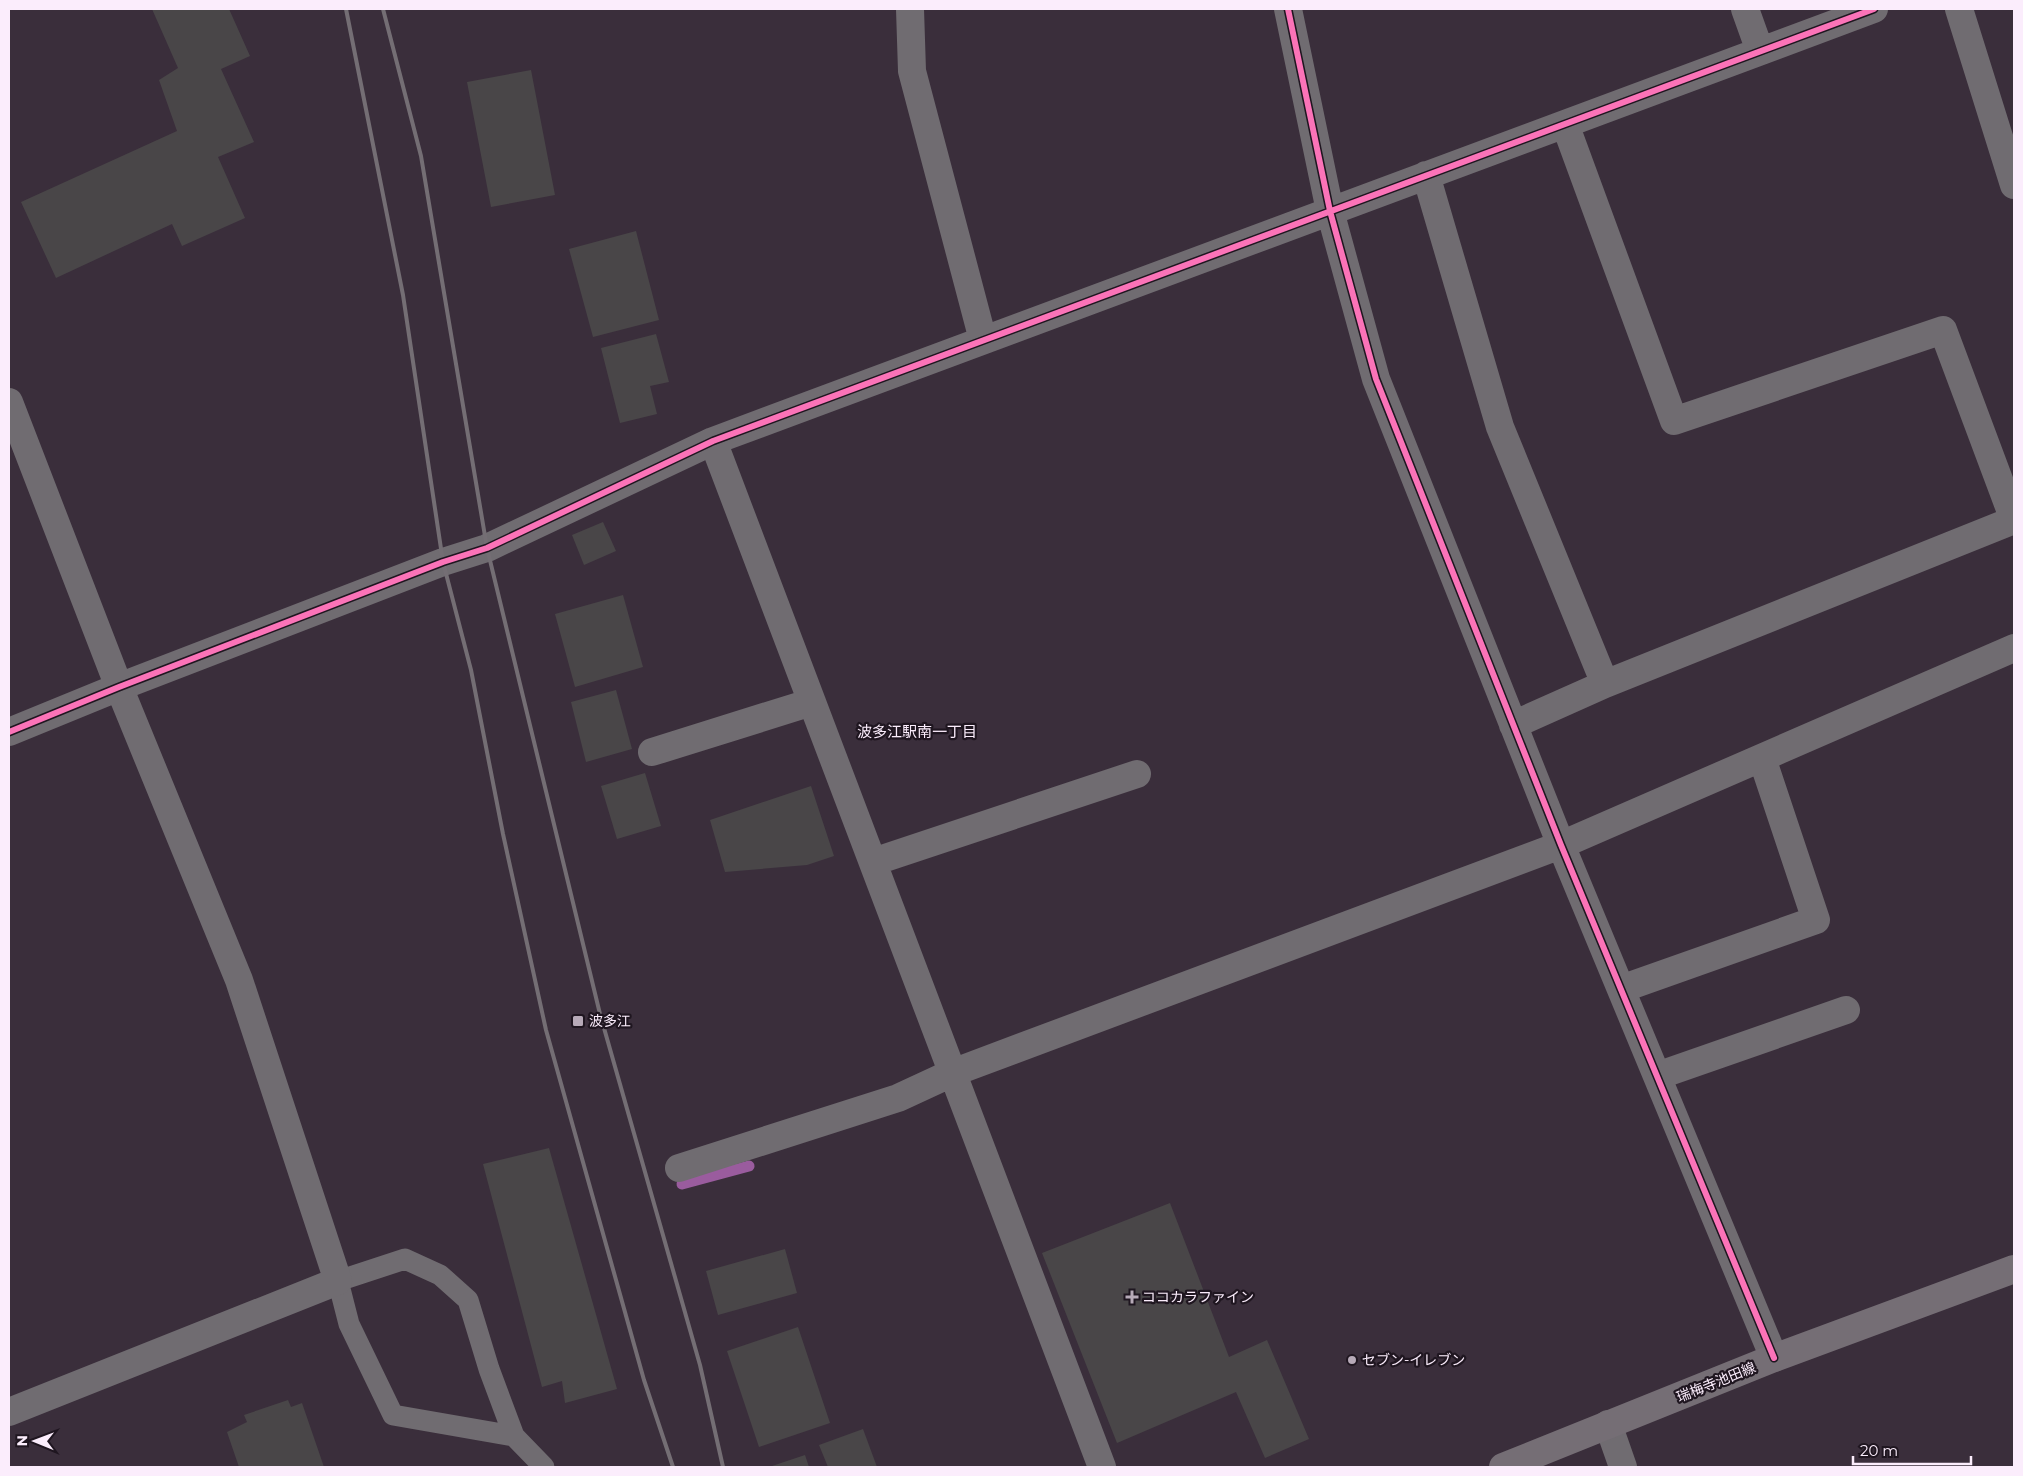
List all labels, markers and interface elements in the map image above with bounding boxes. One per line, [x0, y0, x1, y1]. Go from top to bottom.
district label: 波多江駅南一丁目 [857, 722, 977, 741]
place label: 波多江 [589, 1012, 631, 1030]
marker: 波多江 [571, 1014, 585, 1028]
place label: ココカラファイン [1142, 1288, 1254, 1306]
marker: ココカラファイン [1126, 1291, 1138, 1303]
place label: セブン-イレブン [1362, 1351, 1465, 1369]
marker: セブン-イレブン [1346, 1354, 1358, 1366]
street label: 瑞梅寺池田線 [1674, 1358, 1758, 1406]
north arrow [10, 1416, 60, 1466]
scale bar [1853, 1434, 1970, 1466]
text: N [13, 1435, 31, 1447]
text: 20 m [1860, 1441, 1898, 1460]

